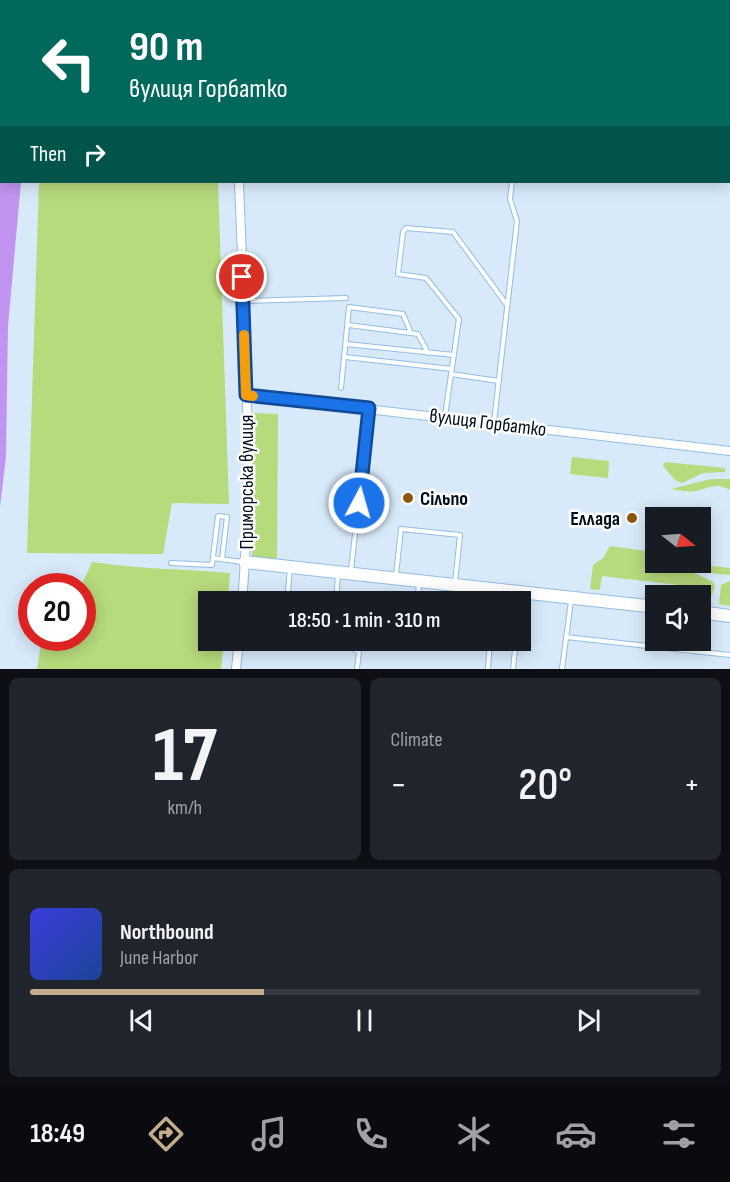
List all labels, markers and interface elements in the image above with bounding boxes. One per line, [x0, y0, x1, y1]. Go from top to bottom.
text: 90 m [129, 22, 203, 73]
icon: left [30, 24, 108, 102]
text: вулиця Горбатко [129, 73, 288, 105]
icon: right [78, 138, 111, 171]
text: Then [30, 141, 66, 168]
pin [216, 251, 267, 302]
icon: arrive [225, 260, 258, 293]
street label: вулиця Горбатко [428, 404, 548, 442]
street label: Приморська вулиця [235, 415, 259, 549]
position arrow [327, 471, 391, 535]
place label: Сільпо [420, 487, 468, 511]
marker: Сільпо [401, 491, 415, 505]
place label: Еллада [570, 507, 620, 531]
north arrow [645, 507, 711, 573]
map controls [645, 507, 711, 651]
marker: Еллада [625, 511, 639, 525]
speed limit sign: 20 [18, 573, 96, 651]
button: sound [645, 585, 711, 651]
text: 18:50 · 1 min · 310 m [289, 607, 440, 634]
text: 17 [153, 710, 217, 803]
text: Climate [391, 728, 443, 752]
text: 20° [518, 758, 572, 813]
text: − [391, 765, 407, 805]
text: + [684, 765, 700, 805]
text: km/h [167, 796, 202, 820]
text: Northbound [120, 919, 214, 946]
text: June Harbor [120, 946, 198, 970]
icon: previous [125, 1004, 158, 1037]
icon: pause [348, 1004, 381, 1037]
icon: next [572, 1004, 605, 1037]
icon: directions [145, 1113, 187, 1155]
icon: music [248, 1113, 290, 1155]
icon: phone [350, 1113, 392, 1155]
icon: climate [453, 1113, 495, 1155]
icon: car [555, 1113, 597, 1155]
icon: filters [658, 1113, 700, 1155]
text: 18:49 [30, 1118, 85, 1150]

